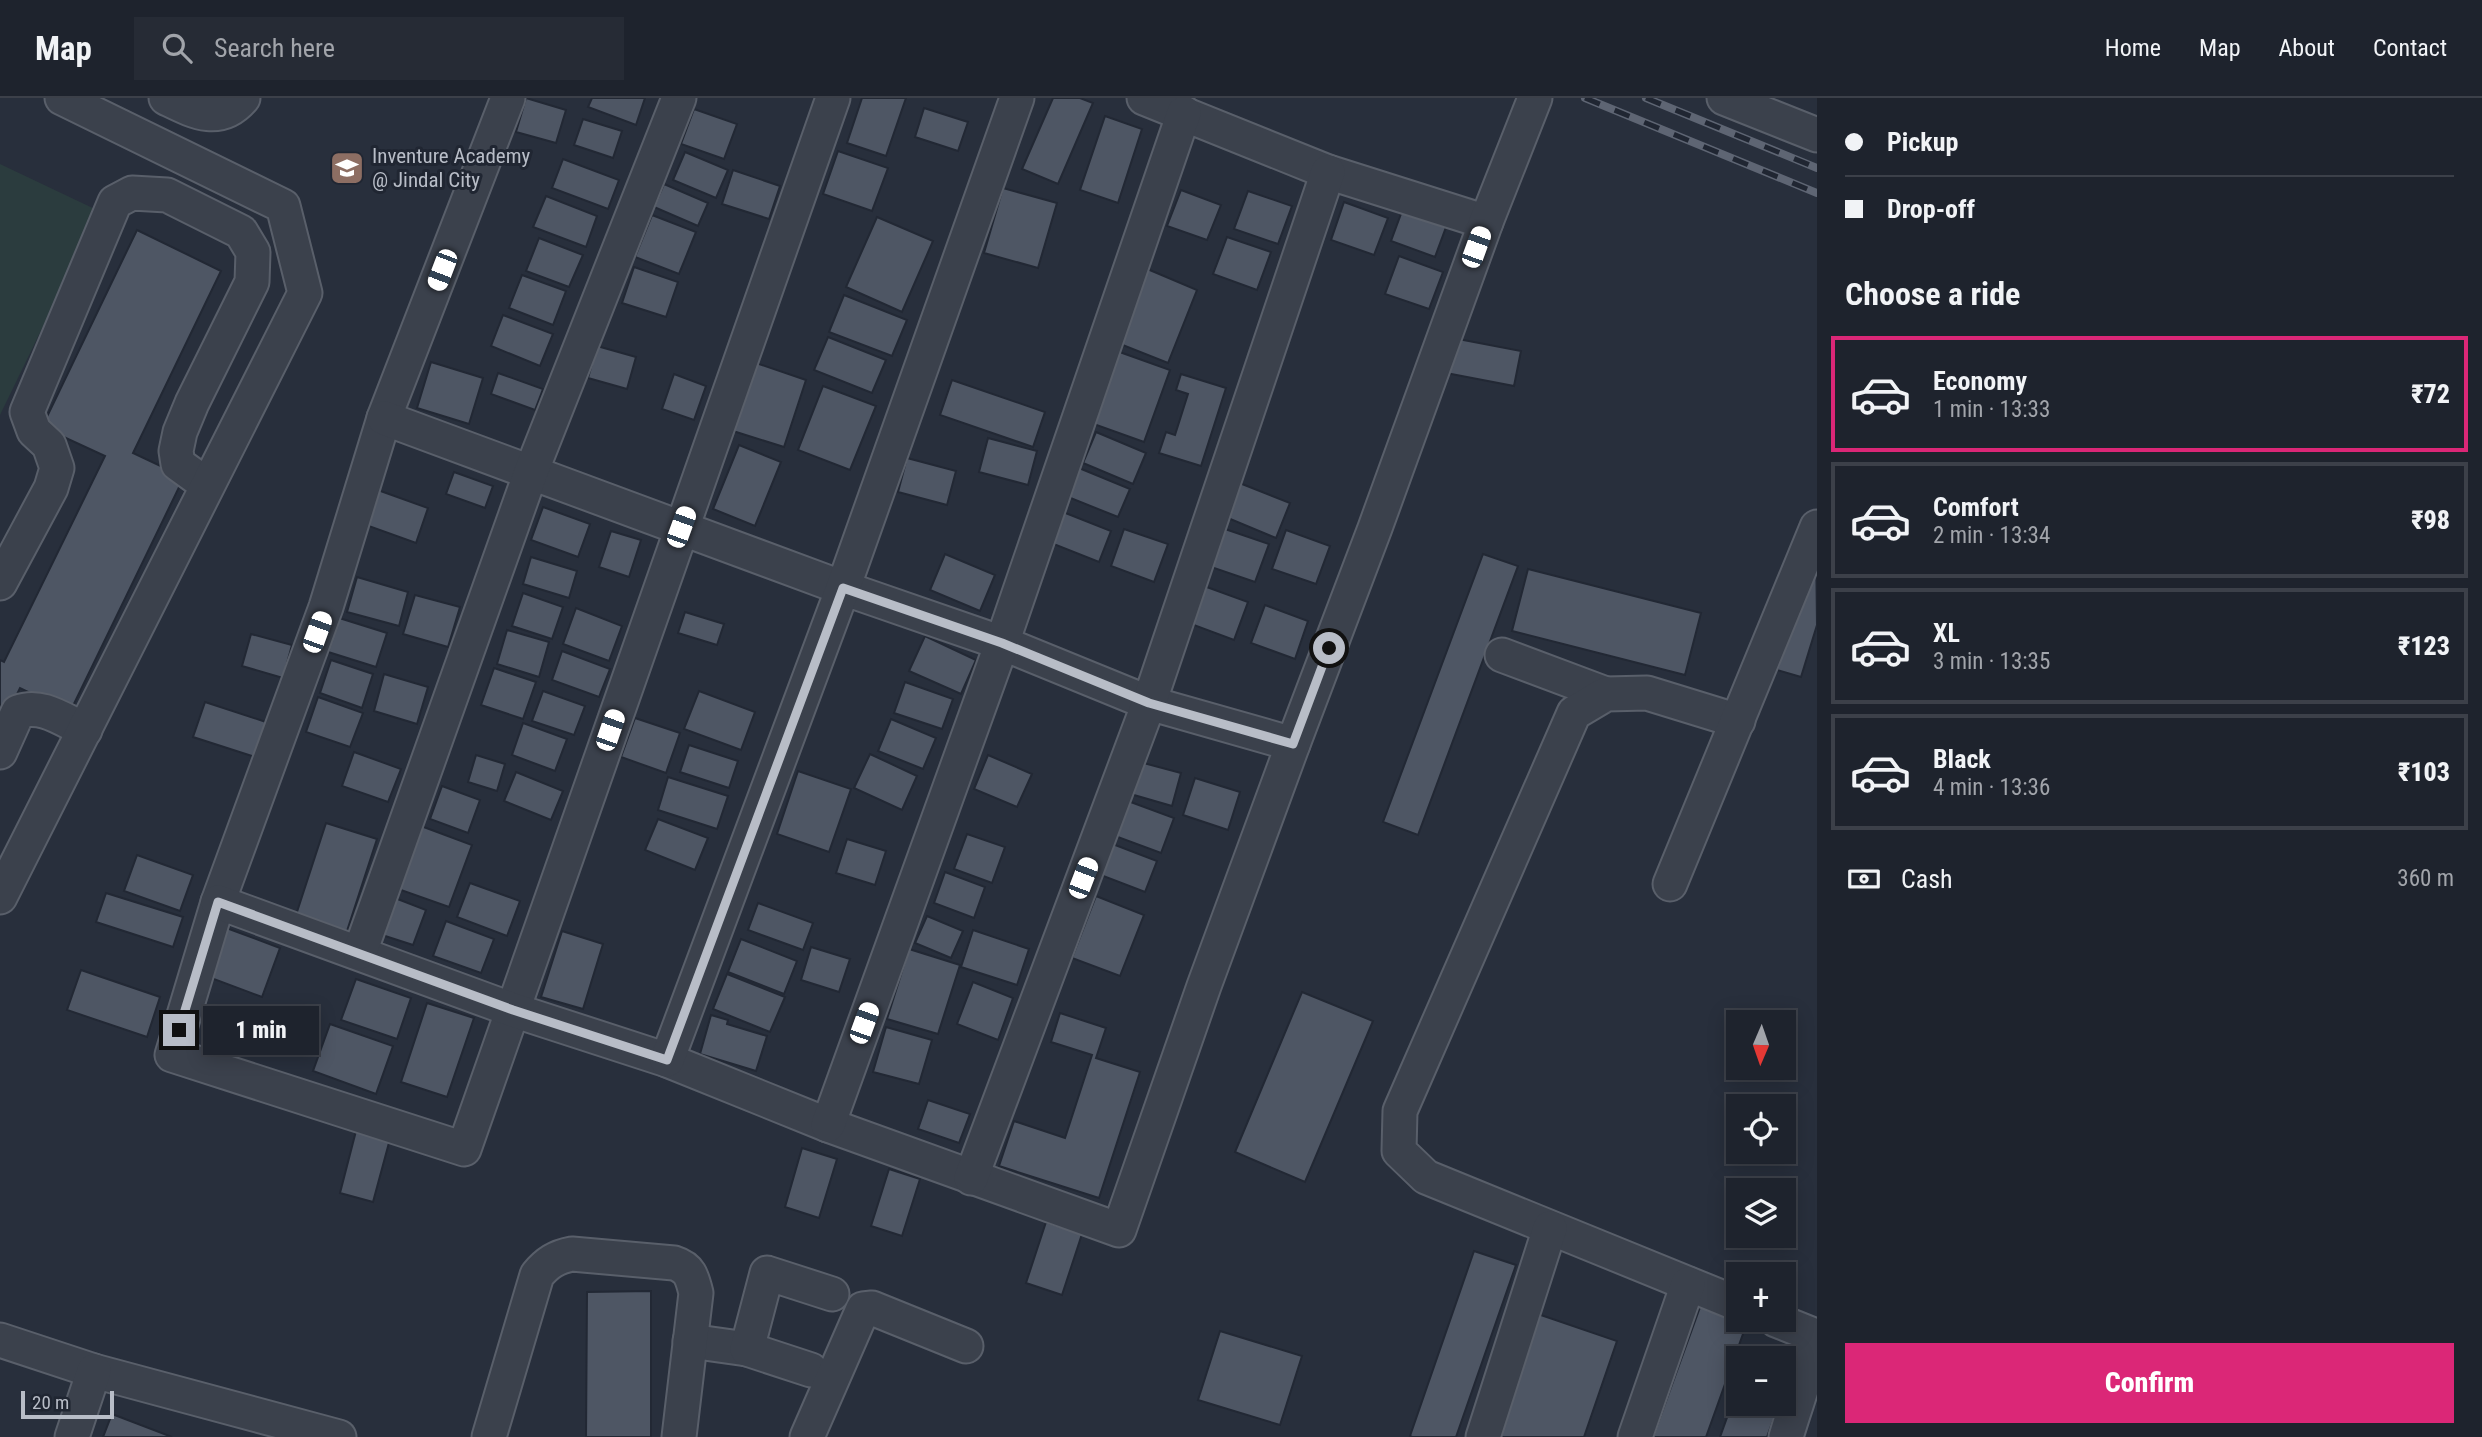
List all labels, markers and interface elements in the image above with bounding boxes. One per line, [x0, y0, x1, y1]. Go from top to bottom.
search box [134, 17, 624, 80]
text: Map [35, 29, 92, 68]
icon: search [158, 29, 196, 67]
text: Search here [214, 33, 335, 63]
text: Home [2105, 34, 2161, 62]
text: Map [2199, 34, 2241, 62]
text: About [2279, 34, 2335, 62]
text: Contact [2373, 34, 2447, 62]
text: Pickup [1887, 127, 1958, 157]
place label: Inventure Academy @ Jindal City [372, 144, 530, 192]
school or university icon: Inventure Academy @ Jindal City [328, 149, 366, 187]
text: Drop-off [1887, 194, 1975, 224]
car [1459, 224, 1494, 270]
car [425, 247, 460, 293]
text: Choose a ride [1845, 275, 2020, 313]
icon: car [1849, 363, 1912, 426]
text: Economy [1933, 366, 2027, 396]
text: ₹72 [2411, 379, 2450, 409]
text: 1 min · 13:33 [1933, 396, 2050, 423]
icon: car [1849, 489, 1912, 552]
text: Comfort [1933, 492, 2019, 522]
car [664, 504, 699, 550]
text: ₹98 [2411, 505, 2450, 535]
text: 2 min · 13:34 [1933, 522, 2050, 549]
car [300, 609, 335, 655]
icon: car [1849, 615, 1912, 678]
text: XL [1933, 618, 1960, 648]
text: ₹123 [2398, 631, 2450, 661]
route start [1313, 632, 1345, 664]
text: 3 min · 13:35 [1933, 648, 2050, 675]
car [594, 707, 627, 753]
icon: car [1849, 741, 1912, 804]
text: Black [1933, 744, 1991, 774]
text: ₹103 [2398, 757, 2450, 787]
text: 4 min · 13:36 [1933, 774, 2050, 801]
car [1066, 855, 1101, 901]
icon: cash [1845, 860, 1883, 898]
text: Cash [1901, 864, 1953, 894]
text: 360 m [2397, 865, 2454, 892]
car [847, 1000, 882, 1046]
callout: 1 min [204, 1006, 319, 1054]
north arrow [1726, 1010, 1796, 1080]
map controls [1726, 1010, 1796, 1416]
route end [163, 1014, 195, 1046]
text: 1 min [235, 1017, 287, 1044]
button: locate [1726, 1094, 1796, 1164]
button: layers [1726, 1178, 1796, 1248]
button: + [1726, 1262, 1796, 1332]
button: Confirm [1845, 1343, 2454, 1423]
button: − [1726, 1346, 1796, 1416]
scale bar [21, 1388, 114, 1420]
text: 20 m [32, 1391, 69, 1414]

